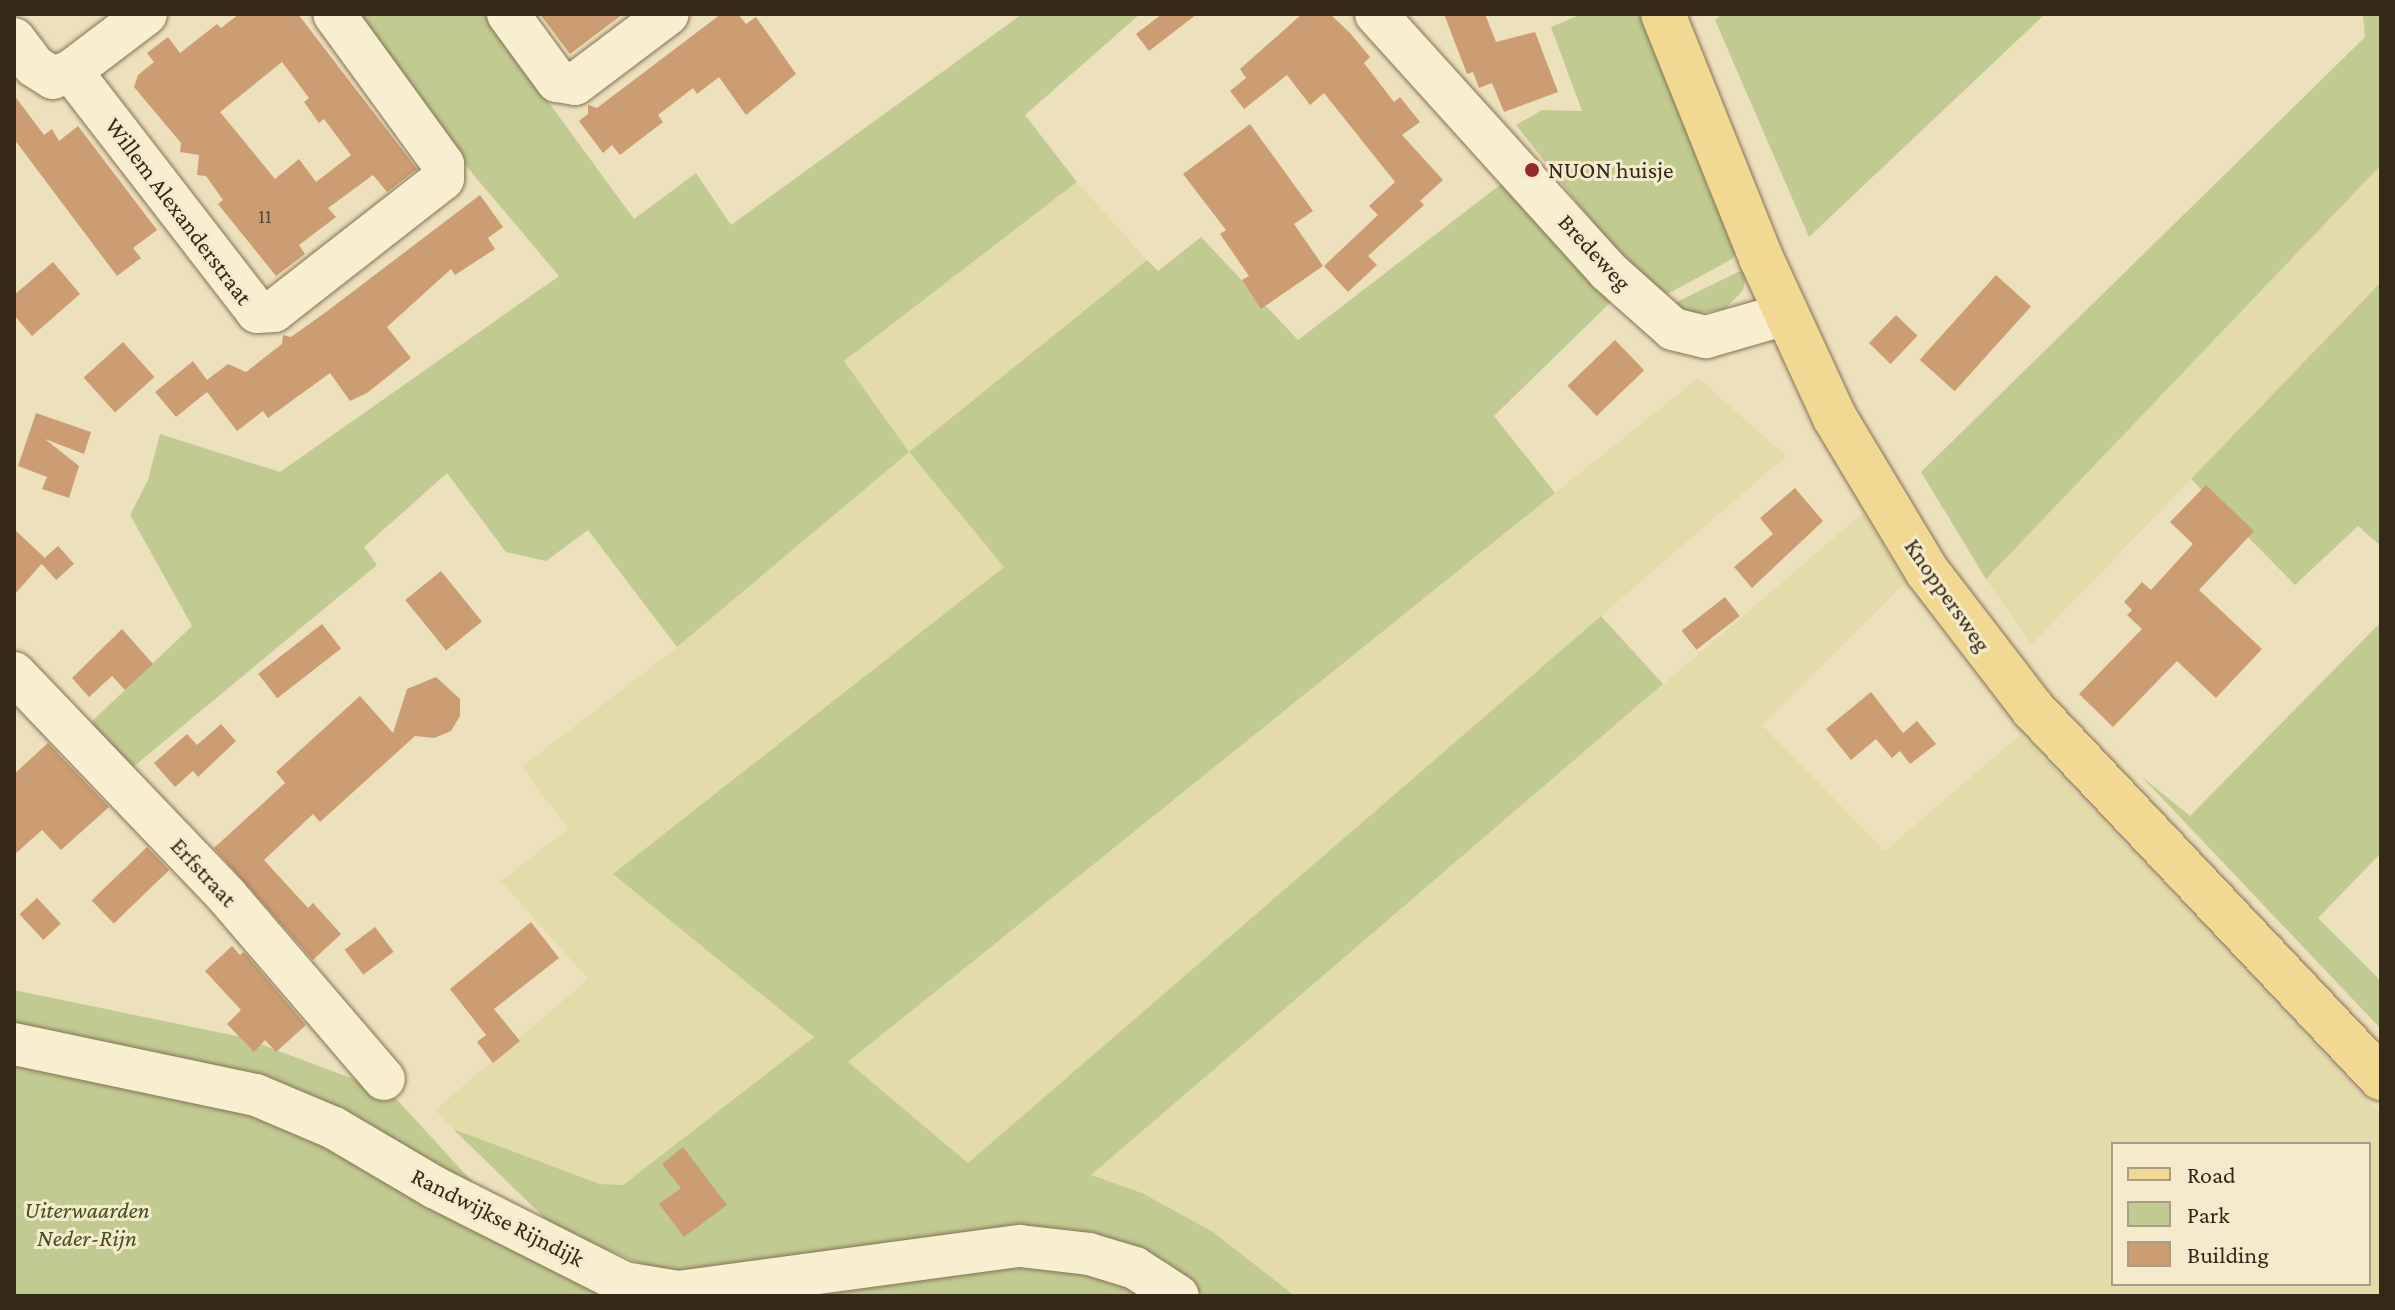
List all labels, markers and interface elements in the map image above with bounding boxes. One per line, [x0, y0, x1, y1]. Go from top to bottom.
street label: Willem Alexanderstraat [99, 112, 259, 310]
place label: NUON huisje [1548, 156, 1674, 184]
marker: NUON huisje [1523, 161, 1541, 179]
house number: 11 [258, 204, 272, 228]
street label: Bredeweg [1552, 208, 1638, 296]
street label: Knoppersweg [1898, 533, 1998, 657]
street label: Erfstraat [165, 831, 243, 913]
legend [2111, 1142, 2371, 1286]
street label: Randwijkse Rijndijk [407, 1161, 589, 1273]
text: Road [2187, 1161, 2236, 1188]
park label: Uiterwaarden Neder-Rijn [24, 1196, 150, 1252]
text: Park [2187, 1201, 2230, 1228]
text: Building [2187, 1241, 2269, 1268]

